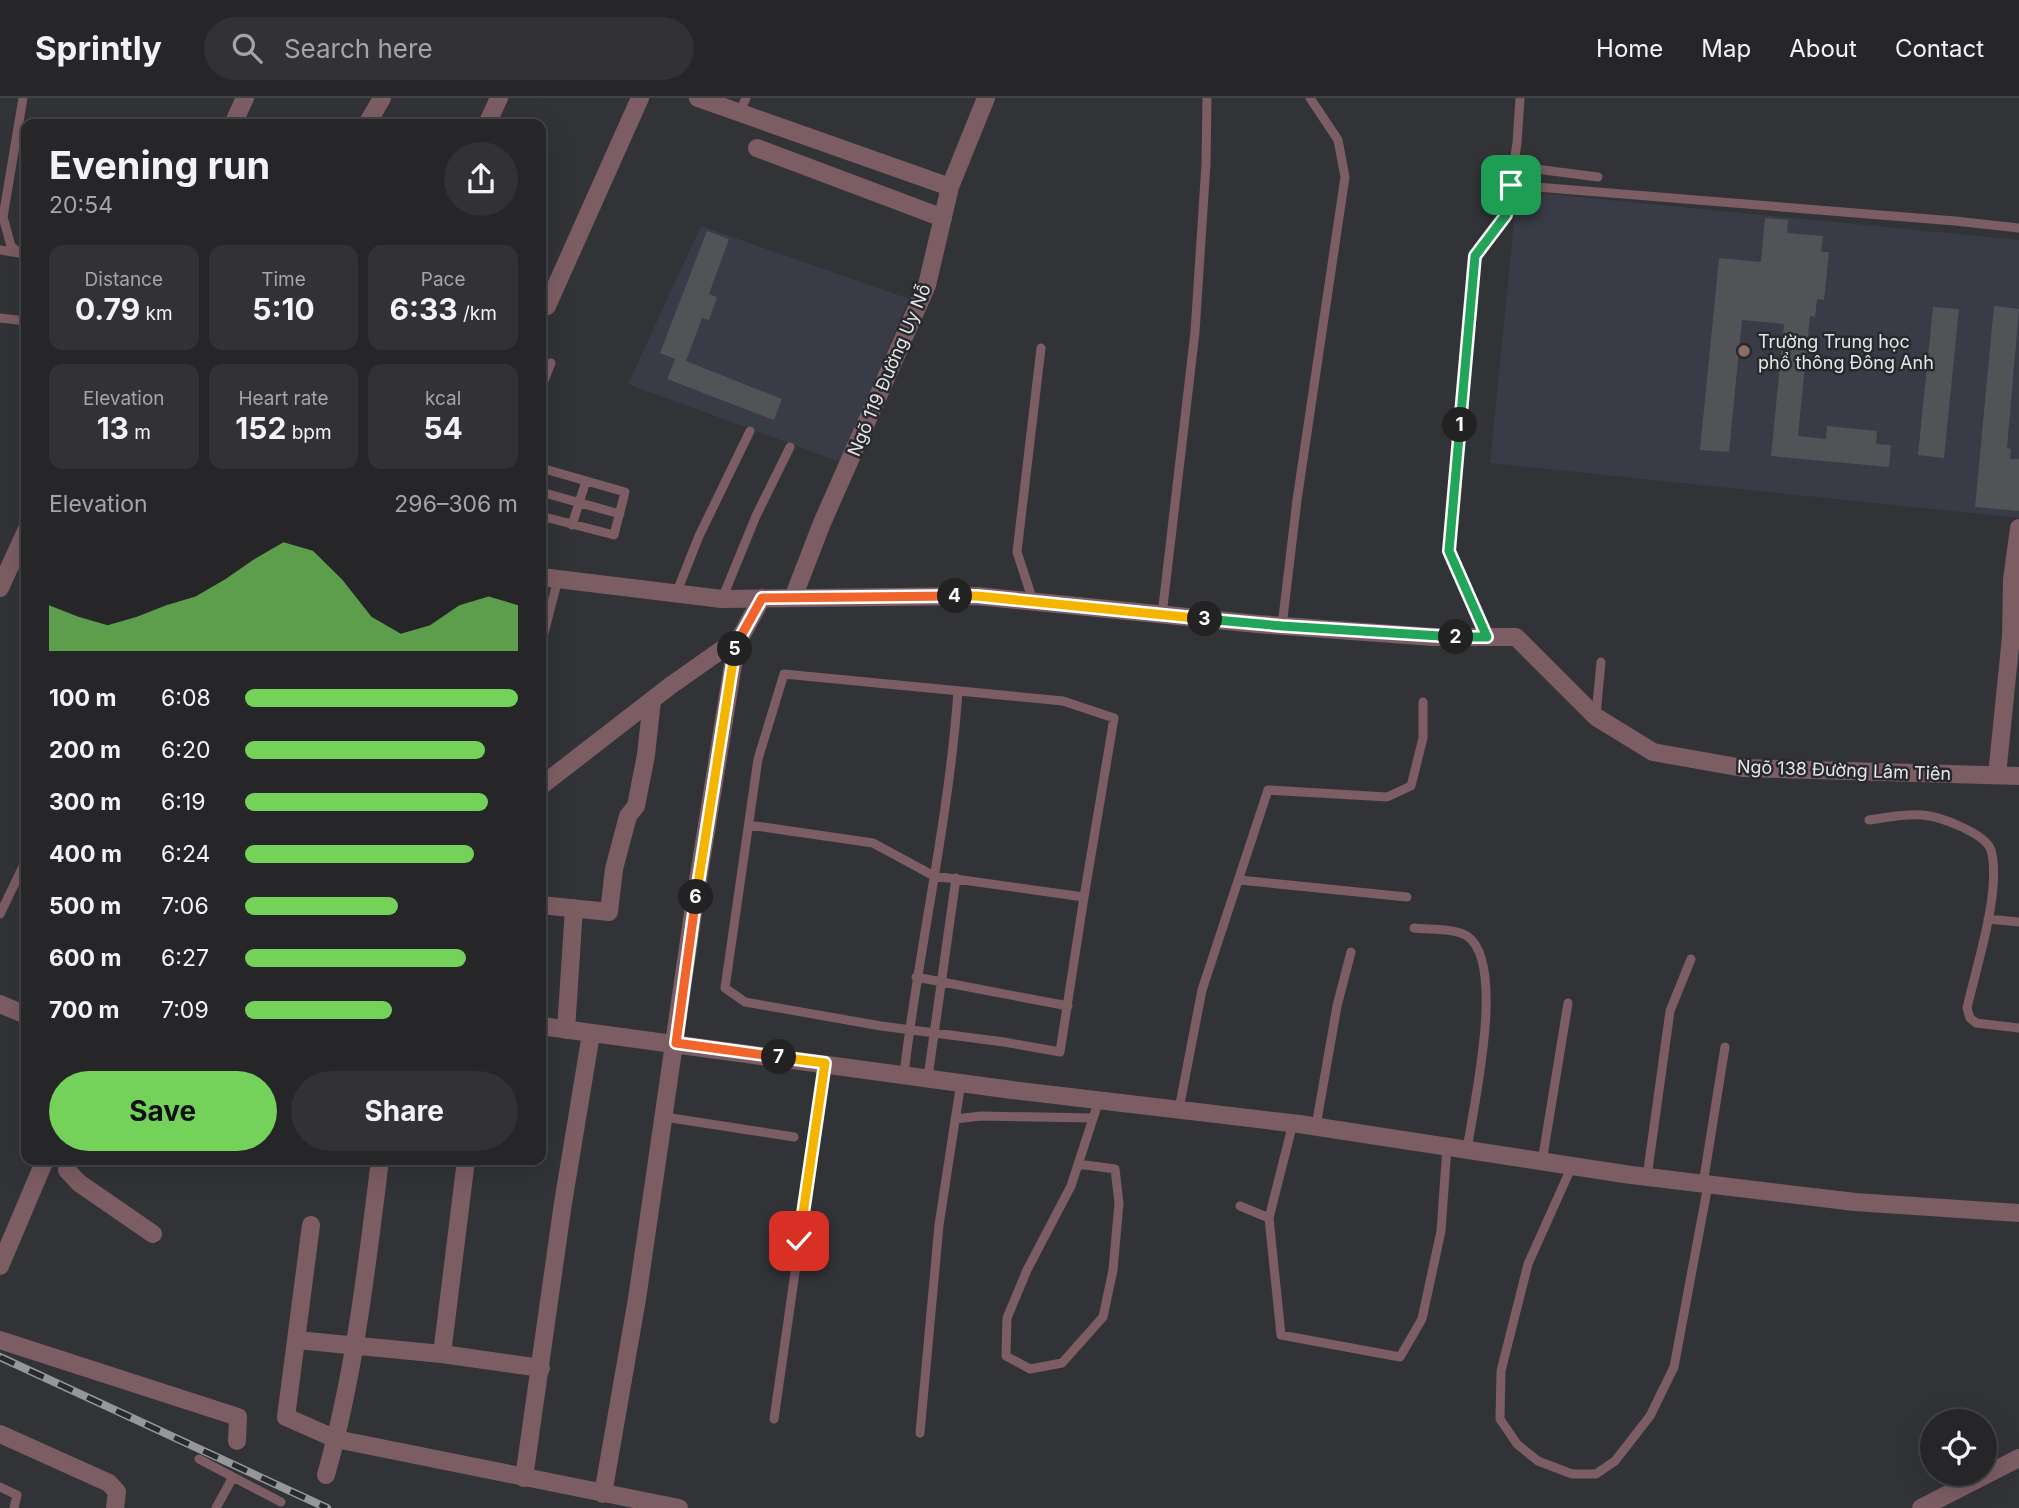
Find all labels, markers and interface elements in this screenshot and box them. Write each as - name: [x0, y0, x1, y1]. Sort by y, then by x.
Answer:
- search box: [204, 17, 694, 80]
- text: Sprintly: [35, 28, 162, 68]
- icon: search: [228, 29, 266, 67]
- text: Search here: [284, 33, 433, 64]
- text: Home: [1596, 34, 1663, 63]
- text: Map: [1701, 34, 1751, 63]
- text: About: [1789, 34, 1857, 63]
- text: Contact: [1895, 34, 1984, 63]
- text: Evening run: [49, 142, 270, 188]
- button: share: [444, 142, 518, 216]
- pin: [1481, 155, 1541, 215]
- icon: arrive: [1492, 166, 1530, 204]
- text: 20:54: [49, 191, 113, 219]
- text: Distance: [85, 268, 163, 291]
- text: Time: [261, 268, 306, 291]
- text: Pace: [421, 268, 466, 291]
- street label: Ngõ 119 Đường Uy Nỗ: [843, 281, 935, 459]
- text: 0.79: [75, 291, 140, 327]
- text: 5:10: [252, 291, 315, 327]
- text: 6:33: [389, 291, 458, 327]
- text: km: [140, 302, 173, 325]
- text: /km: [458, 302, 497, 325]
- place label: Trường Trung học phổ thông Đông Anh: [1758, 331, 1934, 373]
- marker: Trường Trung học phổ thông Đông Anh: [1736, 343, 1752, 359]
- text: Elevation: [83, 387, 165, 410]
- text: Heart rate: [238, 387, 328, 410]
- text: kcal: [425, 387, 461, 410]
- pin: 1: [1442, 408, 1478, 442]
- text: 13: [97, 410, 129, 446]
- text: 152: [235, 410, 286, 446]
- text: 54: [423, 410, 463, 446]
- text: 1: [1455, 413, 1464, 436]
- text: m: [129, 421, 151, 444]
- text: bpm: [286, 421, 332, 444]
- text: Elevation: [49, 490, 148, 518]
- text: 296–306 m: [394, 490, 518, 518]
- pin: 4: [937, 578, 972, 614]
- text: 4: [948, 584, 961, 607]
- pin: 3: [1188, 602, 1222, 636]
- text: 3: [1198, 607, 1211, 630]
- pin: 2: [1438, 620, 1474, 654]
- text: 2: [1450, 625, 1461, 648]
- pin: 5: [718, 632, 752, 666]
- text: 5: [728, 637, 741, 660]
- text: 100 m: [49, 684, 116, 712]
- text: 6:08: [161, 684, 211, 712]
- text: 200 m: [49, 736, 121, 764]
- text: 6:20: [161, 736, 210, 764]
- street label: Ngõ 138 Đường Lâm Tiên: [1737, 756, 1951, 784]
- text: 300 m: [49, 788, 121, 816]
- text: 6:19: [161, 788, 206, 816]
- text: 400 m: [49, 840, 122, 868]
- text: 6:24: [161, 840, 210, 868]
- pin: 6: [678, 880, 714, 914]
- text: 6: [689, 885, 702, 908]
- text: 500 m: [49, 892, 121, 920]
- text: 7:06: [161, 892, 209, 920]
- text: 600 m: [49, 944, 121, 972]
- text: 6:27: [161, 944, 209, 972]
- text: 700 m: [49, 996, 119, 1024]
- text: 7:09: [161, 996, 209, 1024]
- pin: 7: [762, 1040, 796, 1074]
- text: 7: [773, 1045, 784, 1068]
- button: Save: [49, 1071, 277, 1151]
- button: Share: [291, 1071, 518, 1151]
- pin: [769, 1211, 829, 1271]
- icon: check: [780, 1222, 818, 1260]
- map controls: [1920, 1409, 1997, 1486]
- button: locate: [1920, 1409, 1997, 1486]

